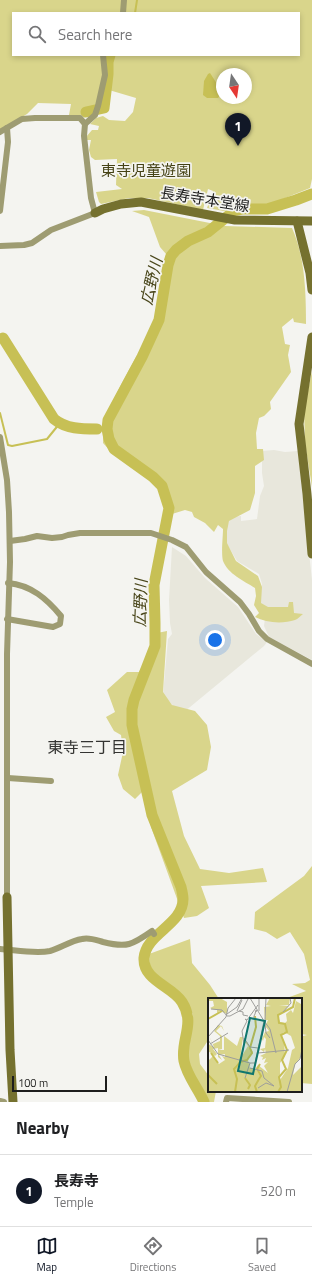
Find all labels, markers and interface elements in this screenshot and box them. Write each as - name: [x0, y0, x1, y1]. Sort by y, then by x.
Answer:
- search box: [12, 12, 300, 56]
- icon: search: [26, 23, 48, 45]
- text: Search here: [58, 23, 132, 46]
- north arrow: [216, 68, 252, 104]
- pin: 1: [225, 113, 251, 146]
- park label: 東寺児童遊園: [101, 159, 191, 182]
- street label: 長寿寺本堂線: [159, 181, 251, 217]
- water label: 広野川: [134, 253, 169, 307]
- water label: 広野川: [127, 577, 153, 627]
- your location: [205, 630, 225, 650]
- district label: 東寺三丁目: [47, 735, 127, 759]
- inset map: [208, 998, 302, 1092]
- scale bar: [12, 1074, 107, 1093]
- text: 100 m: [18, 1075, 48, 1091]
- text: Nearby: [16, 1115, 69, 1141]
- text: 長寿寺: [54, 1169, 99, 1192]
- text: 1: [25, 1181, 33, 1201]
- text: 520 m: [260, 1181, 296, 1201]
- text: Temple: [54, 1192, 94, 1212]
- tab: Map: [36, 1235, 58, 1275]
- tab: Directions: [130, 1235, 176, 1275]
- tab: Saved: [248, 1235, 276, 1275]

